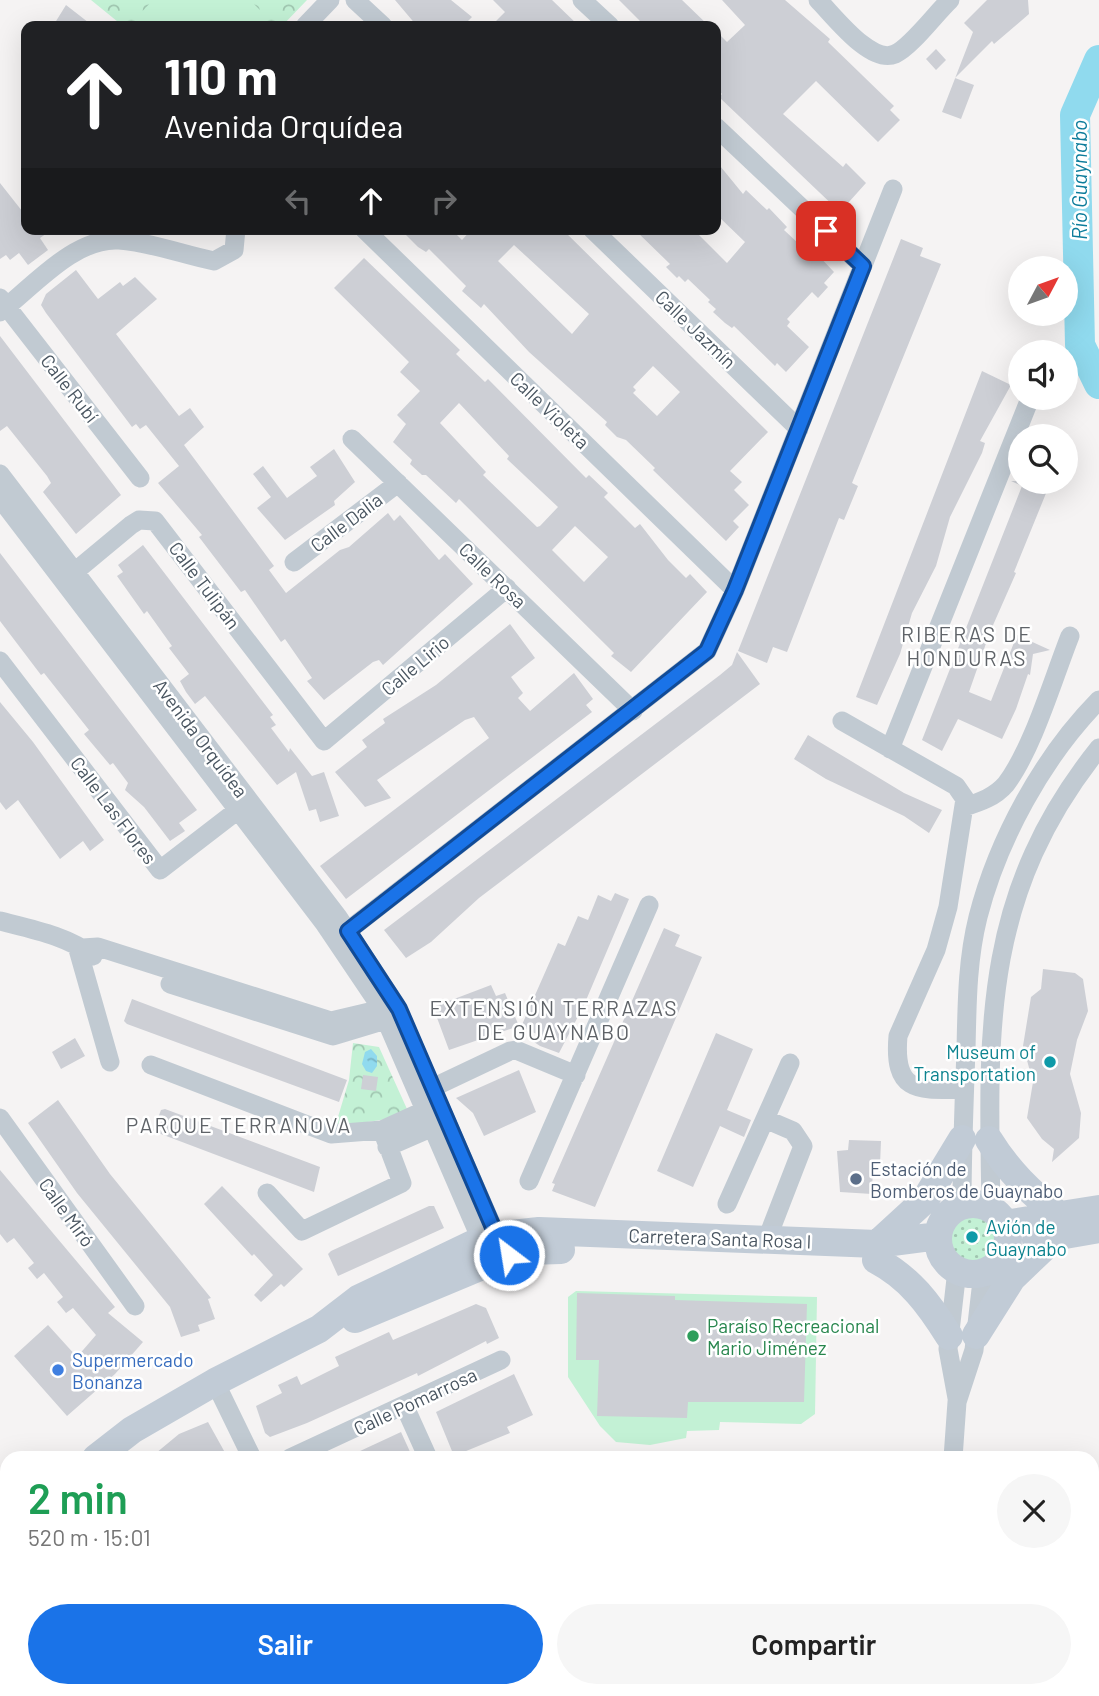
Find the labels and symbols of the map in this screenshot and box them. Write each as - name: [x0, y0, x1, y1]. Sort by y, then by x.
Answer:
- water label: Río Guaynabo: [1066, 120, 1091, 240]
- pin: [796, 201, 856, 261]
- north arrow: [1008, 256, 1078, 326]
- street label: Calle Jazmín: [651, 285, 741, 373]
- street label: Calle Rubí: [36, 349, 104, 427]
- street label: Calle Violeta: [506, 367, 594, 453]
- street label: Calle Dalia: [306, 488, 386, 556]
- street label: Calle Tulipán: [165, 537, 245, 633]
- street label: Calle Rosa: [455, 537, 531, 613]
- district label: RIBERAS DE HONDURAS: [901, 621, 1033, 670]
- street label: Calle Lirio: [376, 630, 454, 700]
- street label: Avenida Orquídea: [149, 674, 253, 802]
- street label: Calle Las Flores: [66, 752, 162, 868]
- district label: EXTENSIÓN TERRAZAS DE GUAYNABO: [429, 995, 679, 1044]
- place label: Museum of Transportation: [913, 1040, 1036, 1085]
- marker: Museum of Transportation: [1042, 1054, 1058, 1070]
- district label: PARQUE TERRANOVA: [126, 1112, 352, 1137]
- place label: Estación de Bomberos de Guaynabo: [870, 1157, 1063, 1202]
- marker: Estación de Bomberos de Guaynabo: [848, 1171, 864, 1187]
- street label: Calle Miró: [34, 1173, 100, 1251]
- place label: Avión de Guaynabo: [986, 1215, 1067, 1260]
- position arrow: [472, 1218, 546, 1292]
- street label: Carretera Santa Rosa I: [628, 1223, 812, 1253]
- marker: Avión de Guaynabo: [964, 1229, 980, 1245]
- place label: Paraíso Recreacional Mario Jiménez: [707, 1314, 879, 1359]
- marker: Paraíso Recreacional Mario Jiménez: [685, 1328, 701, 1344]
- place label: Supermercado Bonanza: [72, 1348, 194, 1393]
- marker: Supermercado Bonanza: [50, 1362, 66, 1378]
- street label: Calle Pomarrosa: [350, 1362, 480, 1440]

